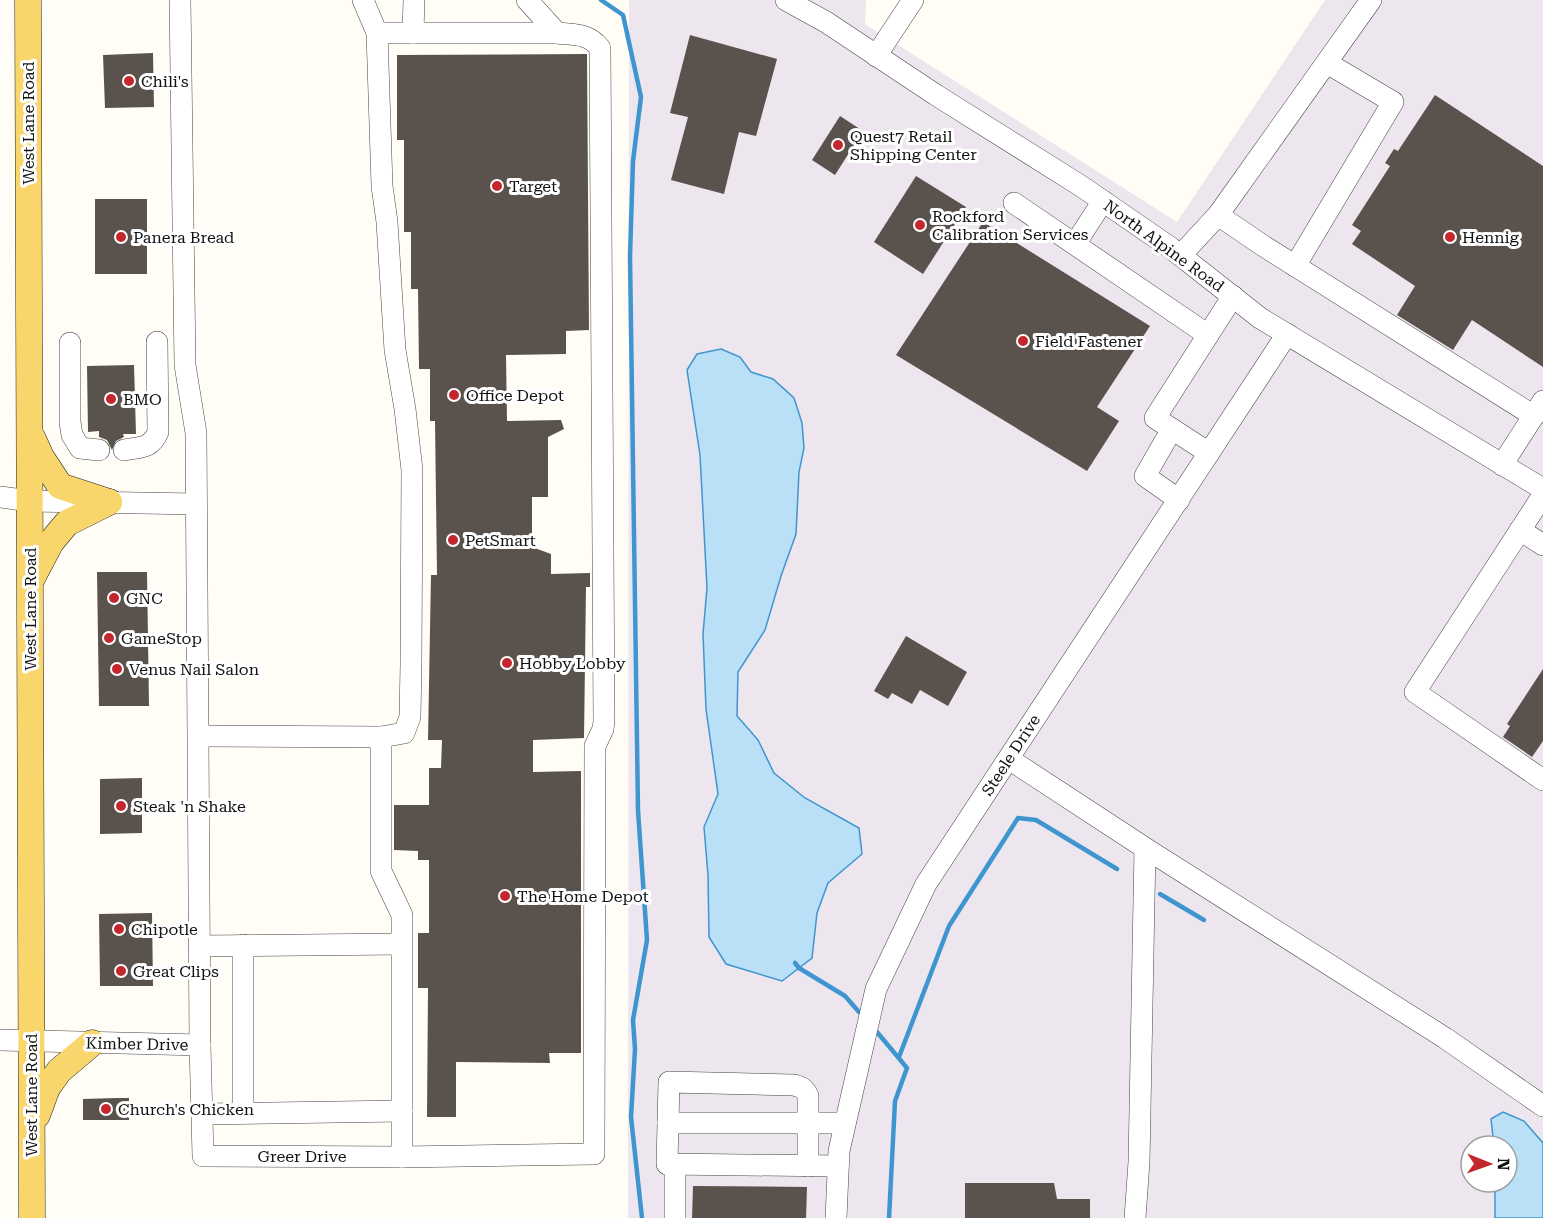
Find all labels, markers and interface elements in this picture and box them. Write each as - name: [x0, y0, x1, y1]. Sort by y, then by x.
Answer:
- street label: West Lane Road: [19, 61, 38, 185]
- place label: Chili's: [141, 72, 189, 91]
- marker: Chili's: [122, 74, 136, 88]
- place label: Quest7 Retail Shipping Center: [850, 127, 977, 164]
- marker: Quest7 Retail Shipping Center: [831, 138, 845, 152]
- place label: Target: [509, 177, 557, 196]
- marker: Target: [490, 179, 504, 193]
- street label: North Alpine Road: [1100, 196, 1228, 296]
- place label: Rockford Calibration Services: [932, 207, 1089, 244]
- marker: Rockford Calibration Services: [913, 218, 927, 232]
- place label: Panera Bread: [133, 228, 234, 247]
- place label: Hennig: [1462, 228, 1520, 247]
- marker: Panera Bread: [114, 230, 128, 244]
- marker: Hennig: [1443, 230, 1457, 244]
- place label: Field Fastener: [1035, 332, 1143, 351]
- marker: Field Fastener: [1016, 334, 1030, 348]
- place label: Office Depot: [466, 386, 564, 405]
- marker: Office Depot: [447, 388, 461, 402]
- place label: BMO: [123, 390, 162, 409]
- marker: BMO: [104, 392, 118, 406]
- place label: PetSmart: [465, 531, 536, 550]
- marker: PetSmart: [446, 533, 460, 547]
- street label: West Lane Road: [21, 547, 40, 671]
- place label: GNC: [126, 589, 163, 608]
- marker: GNC: [107, 591, 121, 605]
- place label: GameStop: [121, 629, 202, 648]
- marker: GameStop: [102, 631, 116, 645]
- place label: Hobby Lobby: [519, 654, 626, 673]
- marker: Hobby Lobby: [500, 656, 514, 670]
- place label: Venus Nail Salon: [129, 660, 259, 679]
- marker: Venus Nail Salon: [110, 662, 124, 676]
- street label: Steele Drive: [978, 711, 1044, 799]
- place label: Steak 'n Shake: [133, 797, 246, 816]
- marker: Steak 'n Shake: [114, 799, 128, 813]
- place label: The Home Depot: [517, 887, 649, 906]
- marker: The Home Depot: [498, 889, 512, 903]
- place label: Chipotle: [131, 920, 198, 939]
- marker: Chipotle: [112, 922, 126, 936]
- place label: Great Clips: [133, 962, 219, 981]
- marker: Great Clips: [114, 964, 128, 978]
- street label: West Lane Road: [22, 1033, 41, 1157]
- street label: Kimber Drive: [86, 1034, 189, 1054]
- place label: Church's Chicken: [118, 1100, 254, 1119]
- marker: Church's Chicken: [99, 1102, 113, 1116]
- north arrow: [1459, 1134, 1519, 1194]
- street label: Greer Drive: [258, 1147, 347, 1166]
- text: N: [1494, 1158, 1513, 1171]

